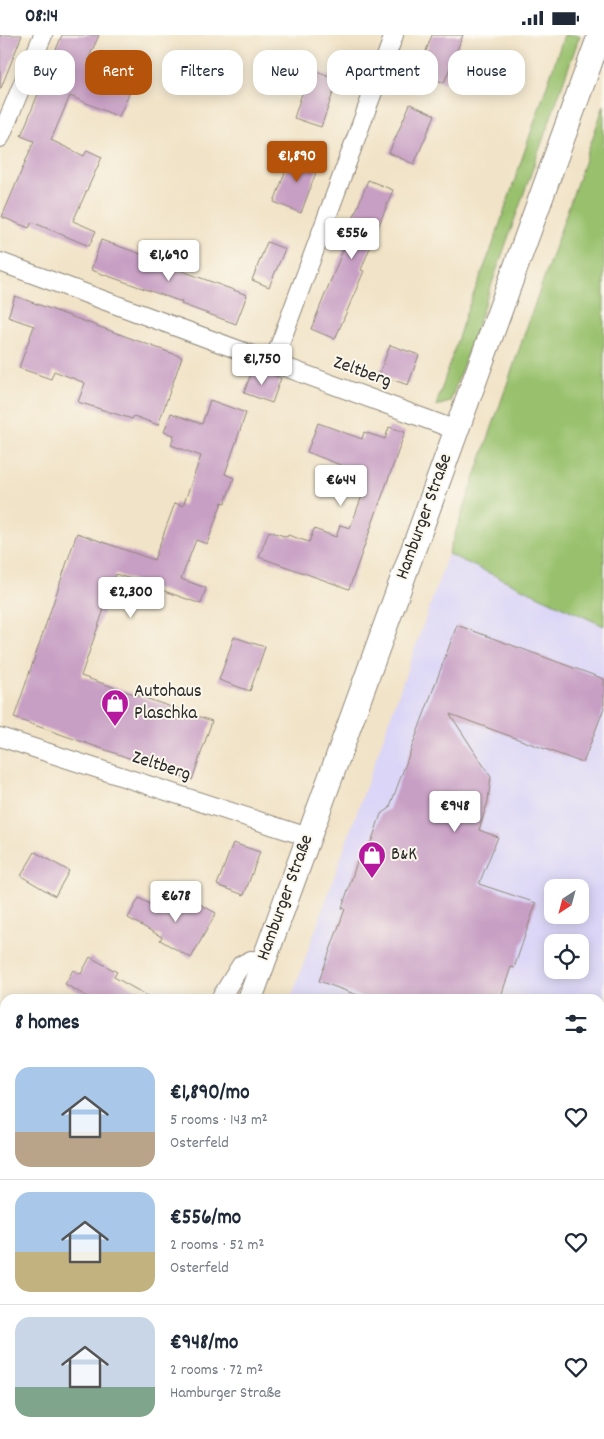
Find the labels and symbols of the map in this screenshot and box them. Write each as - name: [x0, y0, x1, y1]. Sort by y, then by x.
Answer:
- pin: €1,890: [256, 141, 338, 183]
- pin: €556: [322, 217, 382, 260]
- pin: €1,690: [128, 239, 210, 282]
- pin: €1,750: [221, 343, 303, 386]
- street label: Zeltberg: [329, 350, 395, 396]
- street label: Hamburger Straße: [390, 450, 460, 584]
- pin: €644: [311, 465, 371, 507]
- pin: €2,300: [90, 577, 172, 619]
- place label: Autohaus Plaschka: [134, 679, 202, 728]
- shop icon: Autohaus Plaschka: [100, 688, 130, 727]
- street label: Zeltberg: [128, 745, 194, 789]
- pin: €948: [425, 791, 485, 833]
- street label: Hamburger Straße: [251, 831, 321, 965]
- shop icon: B&K: [357, 840, 387, 879]
- place label: B&K: [391, 842, 417, 869]
- north arrow: [544, 879, 589, 924]
- pin: €678: [146, 881, 206, 923]

